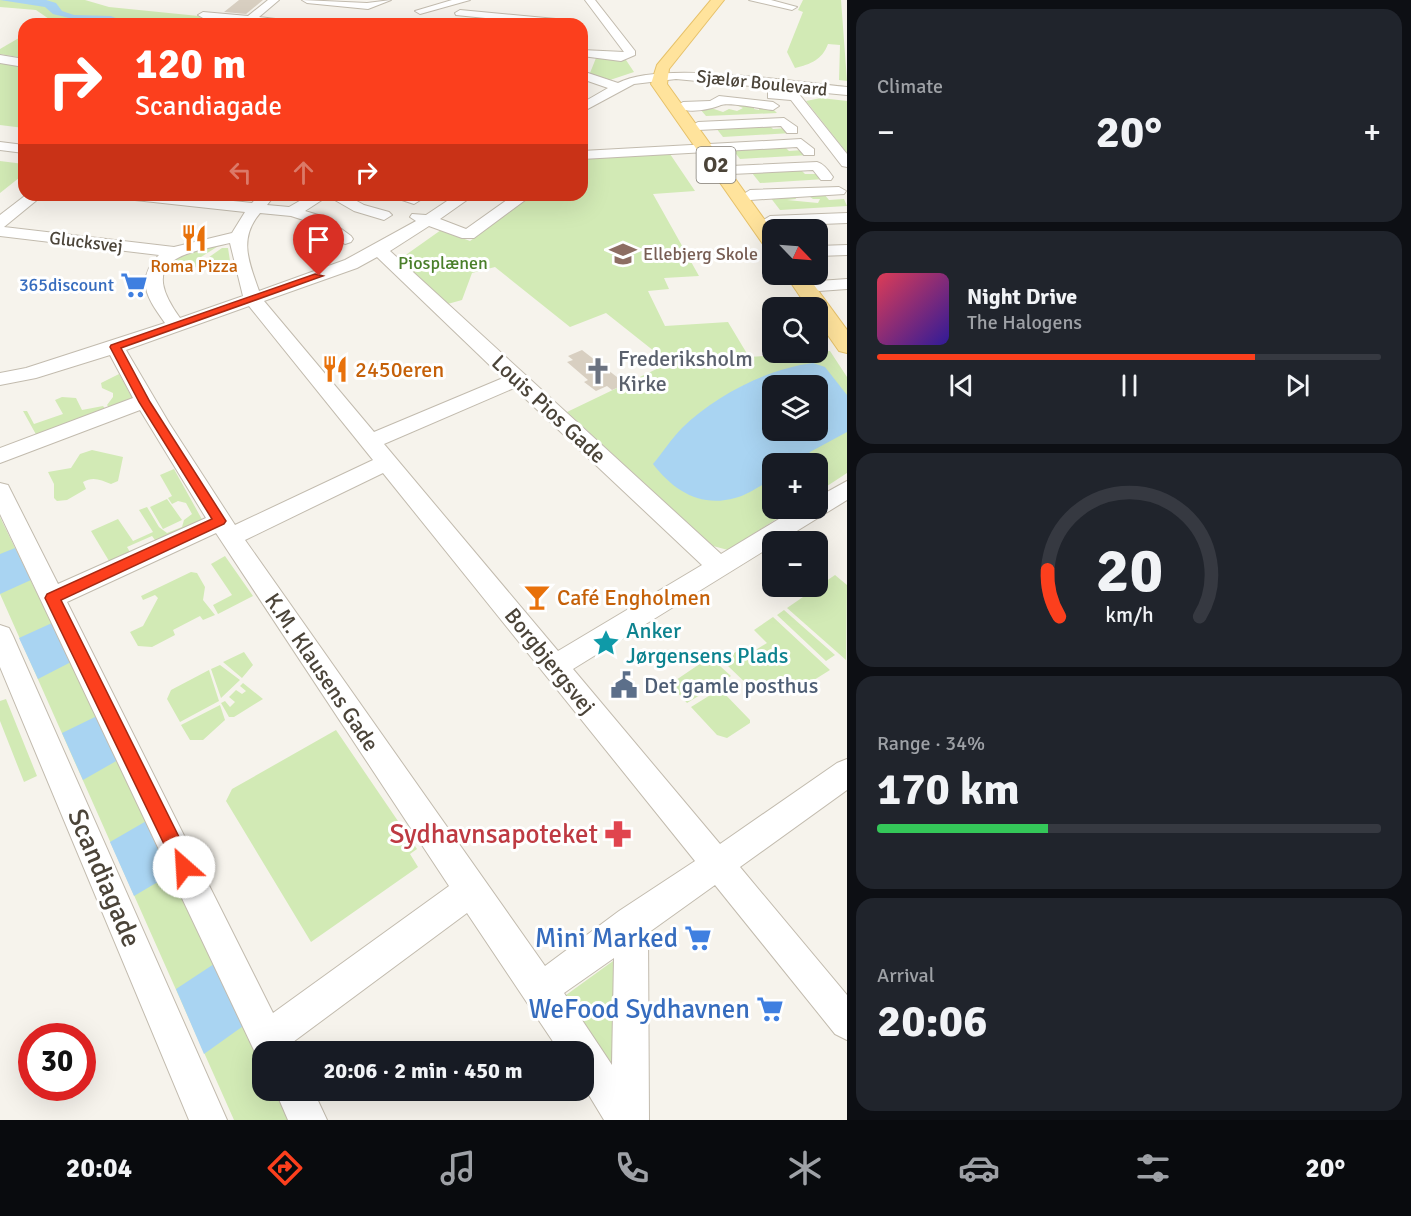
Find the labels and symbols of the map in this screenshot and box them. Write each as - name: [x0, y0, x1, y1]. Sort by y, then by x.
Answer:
- street label: Sjælør Boulevard: [695, 65, 829, 101]
- road number: O2: [696, 147, 736, 183]
- pin: [293, 214, 344, 276]
- north arrow: [762, 219, 828, 285]
- restaurant icon: Roma Pizza: [179, 223, 209, 253]
- street label: Glucksvej: [48, 227, 124, 257]
- school or university icon: Ellebjerg Skole: [608, 239, 638, 269]
- place label: Ellebjerg Skole: [643, 243, 758, 265]
- park label: Piosplænen: [398, 252, 488, 274]
- place label: Roma Pizza: [150, 255, 238, 277]
- supermarket icon: 365discount: [119, 270, 149, 300]
- place label: 365discount: [19, 274, 114, 296]
- place label: Frederiksholm Kirke: [618, 345, 753, 397]
- street label: Louis Pios Gade: [486, 349, 612, 469]
- restaurant icon: 2450eren: [320, 354, 350, 384]
- place label: 2450eren: [355, 356, 444, 383]
- church icon: Frederiksholm Kirke: [583, 356, 613, 386]
- bar icon: Café Engholmen: [522, 582, 552, 612]
- place label: Café Engholmen: [557, 584, 711, 611]
- street label: K.M. Klausens Gade: [259, 588, 385, 756]
- street label: Borgbjergsvej: [499, 602, 601, 720]
- place label: Anker Jørgensens Plads: [626, 617, 788, 669]
- place icon: Anker Jørgensens Plads: [591, 628, 621, 658]
- public building icon: Det gamle posthus: [609, 670, 639, 700]
- place label: Det gamle posthus: [644, 672, 818, 699]
- street label: Scandiagade: [60, 804, 148, 952]
- place label: Sydhavnsapoteket: [390, 818, 598, 851]
- pharmacy icon: Sydhavnsapoteket: [603, 819, 633, 849]
- position arrow: [152, 835, 216, 899]
- place label: Mini Marked: [535, 922, 678, 955]
- supermarket icon: Mini Marked: [683, 923, 713, 953]
- place label: WeFood Sydhavnen: [529, 993, 750, 1026]
- supermarket icon: WeFood Sydhavnen: [755, 994, 785, 1024]
- speed limit sign: 30: [18, 1023, 96, 1101]

